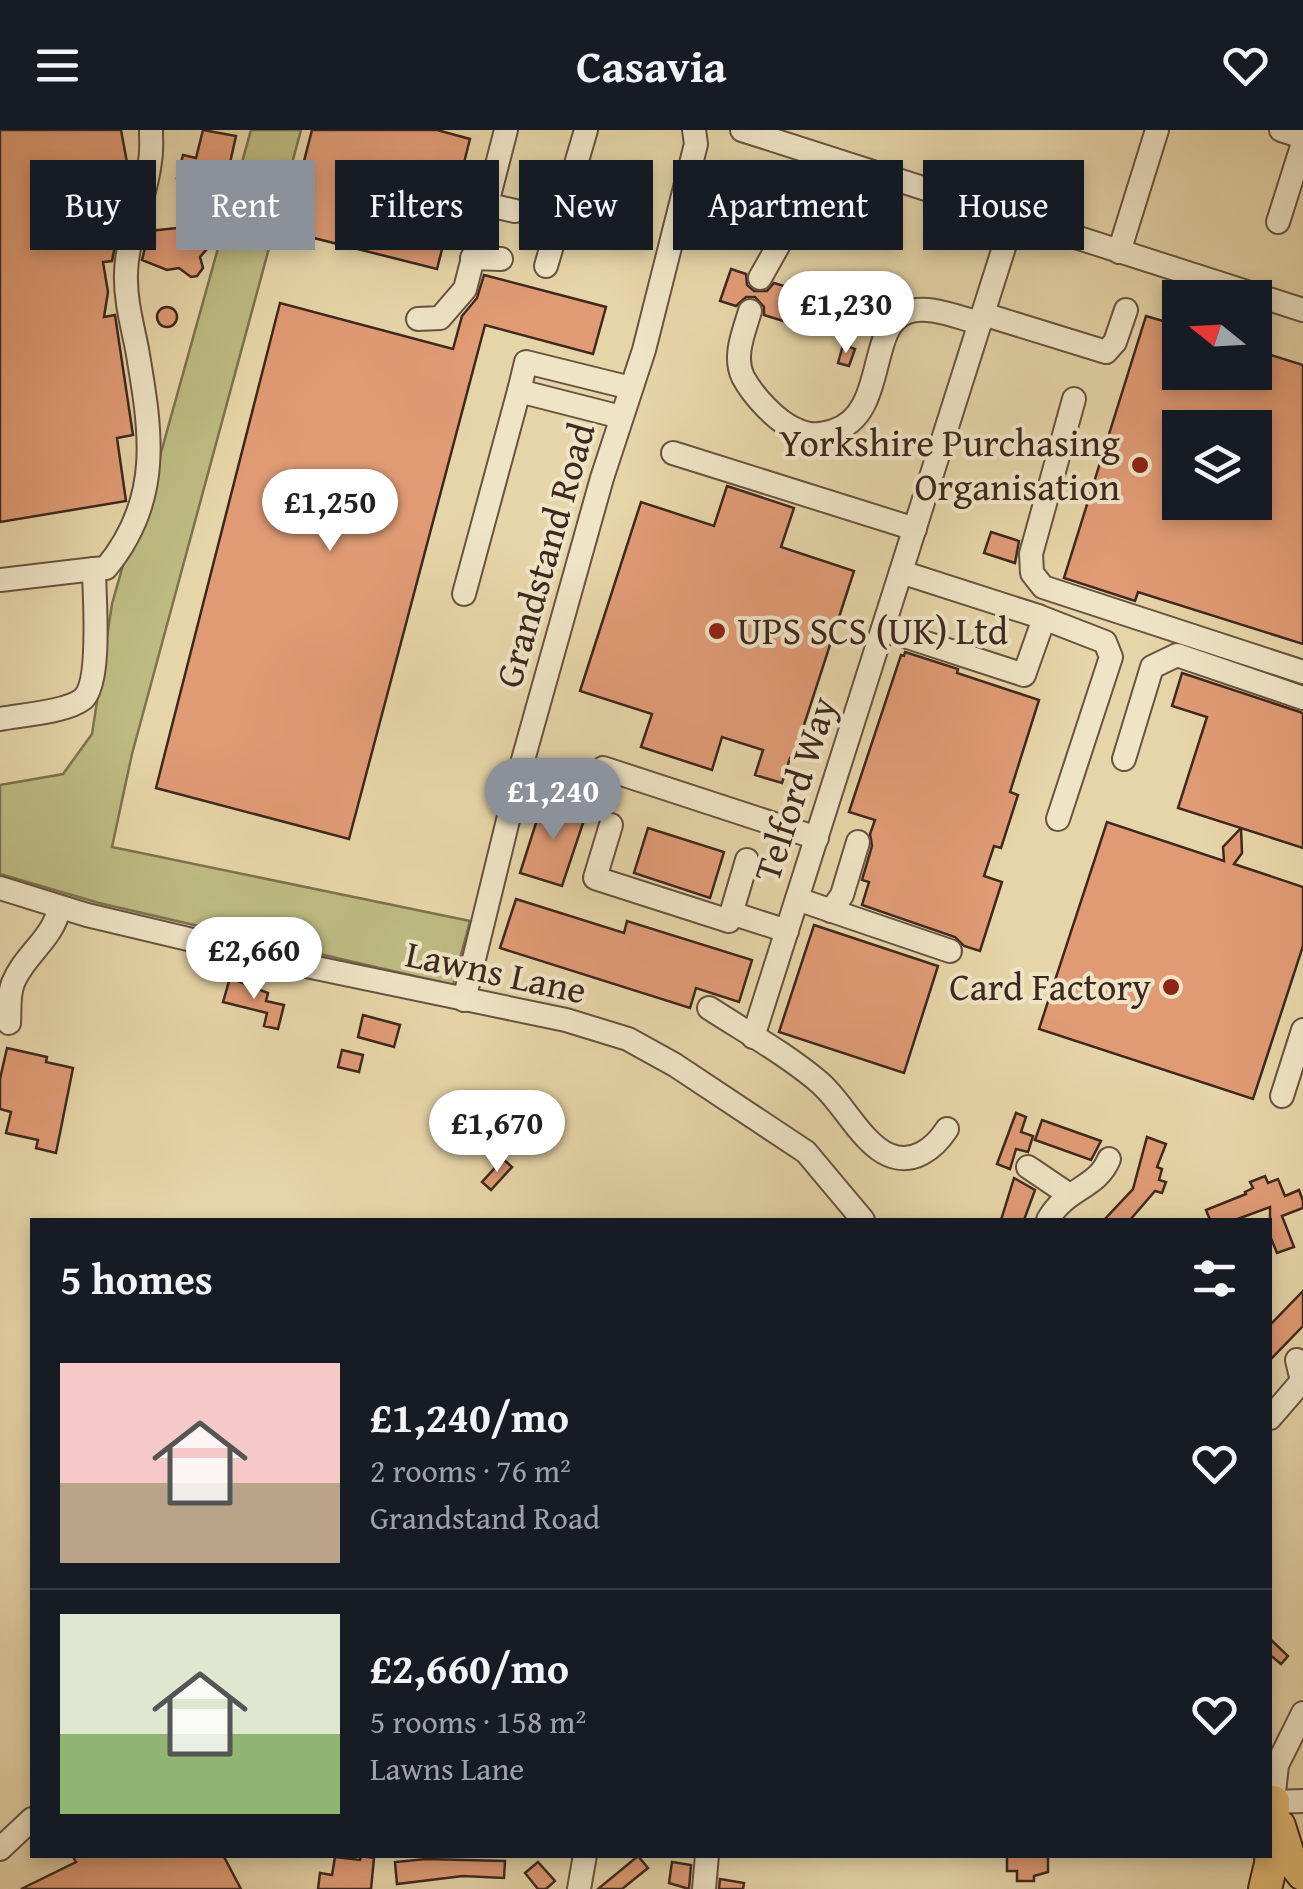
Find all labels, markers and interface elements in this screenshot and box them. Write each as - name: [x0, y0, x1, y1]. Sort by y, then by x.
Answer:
- text: Casavia: [576, 33, 727, 98]
- icon: menu: [30, 38, 85, 93]
- icon: heart: [1218, 38, 1273, 93]
- chip: Buy: [30, 160, 156, 250]
- chip: Rent: [176, 160, 315, 250]
- chip: Filters: [335, 160, 499, 250]
- chip: New: [519, 160, 653, 250]
- chip: Apartment: [673, 160, 903, 250]
- chip: House: [923, 160, 1084, 250]
- pin: £1,230: [765, 271, 927, 356]
- text: £1,230: [800, 280, 892, 327]
- north arrow: [1162, 280, 1272, 390]
- map controls: [1162, 280, 1272, 520]
- button: layers: [1162, 410, 1272, 520]
- place label: Yorkshire Purchasing Organisation: [779, 414, 1120, 514]
- street label: Grandstand Road: [479, 415, 609, 694]
- marker: Yorkshire Purchasing Organisation: [1129, 454, 1151, 476]
- pin: £1,250: [249, 469, 411, 554]
- text: £1,250: [284, 478, 376, 525]
- place label: UPS SCS (UK) Ltd: [737, 602, 1009, 658]
- marker: UPS SCS (UK) Ltd: [706, 620, 728, 642]
- street label: Telford Way: [738, 689, 850, 888]
- pin: £1,240: [472, 758, 634, 843]
- text: £1,240: [507, 767, 599, 814]
- pin: £2,660: [173, 917, 335, 1002]
- street label: Lawns Lane: [401, 925, 592, 1017]
- text: £2,660: [208, 926, 300, 973]
- place label: Card Factory: [949, 958, 1151, 1014]
- marker: Card Factory: [1160, 976, 1182, 998]
- pin: £1,670: [416, 1090, 578, 1175]
- text: £1,670: [451, 1099, 543, 1146]
- text: 5 homes: [60, 1248, 213, 1309]
- icon: filters: [1187, 1251, 1242, 1306]
- text: £1,240/mo: [370, 1386, 569, 1447]
- icon: home: [140, 1403, 260, 1523]
- icon: heart: [1187, 1436, 1242, 1491]
- text: 2 rooms · 76 m²: [370, 1447, 571, 1494]
- text: Grandstand Road: [370, 1494, 600, 1541]
- text: £2,660/mo: [370, 1637, 569, 1698]
- icon: home: [140, 1654, 260, 1774]
- icon: heart: [1187, 1687, 1242, 1742]
- text: 5 rooms · 158 m²: [370, 1698, 586, 1745]
- text: Lawns Lane: [370, 1745, 524, 1792]

